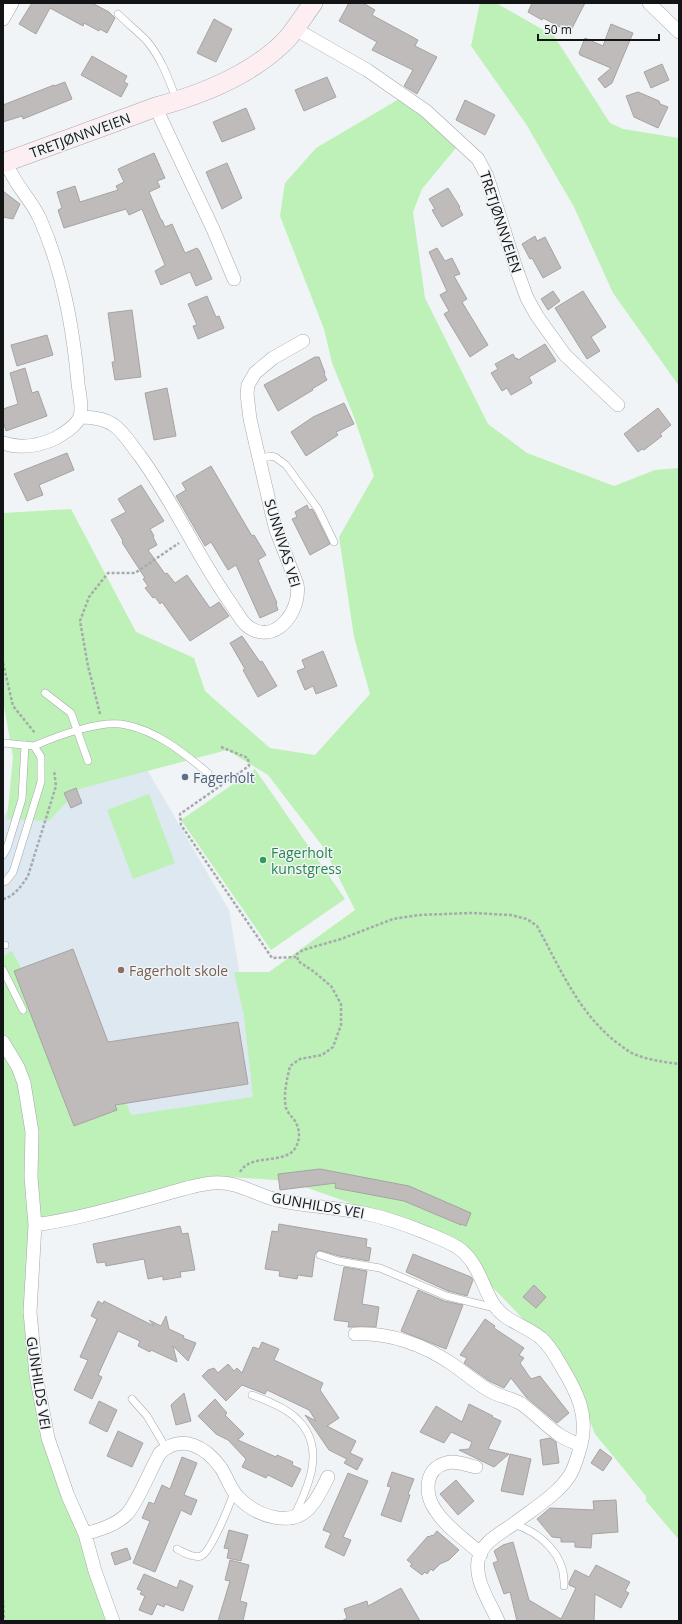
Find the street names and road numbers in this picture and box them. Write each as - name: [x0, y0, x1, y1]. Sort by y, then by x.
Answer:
- street label: TRETJØNNVEIEN: [27, 108, 133, 162]
- street label: TRETJØNNVEIEN: [476, 169, 526, 275]
- street label: SUNNIVAS VEI: [261, 497, 305, 589]
- street label: GUNHILDS VEI: [270, 1187, 366, 1223]
- street label: GUNHILDS VEI: [22, 1335, 56, 1431]

